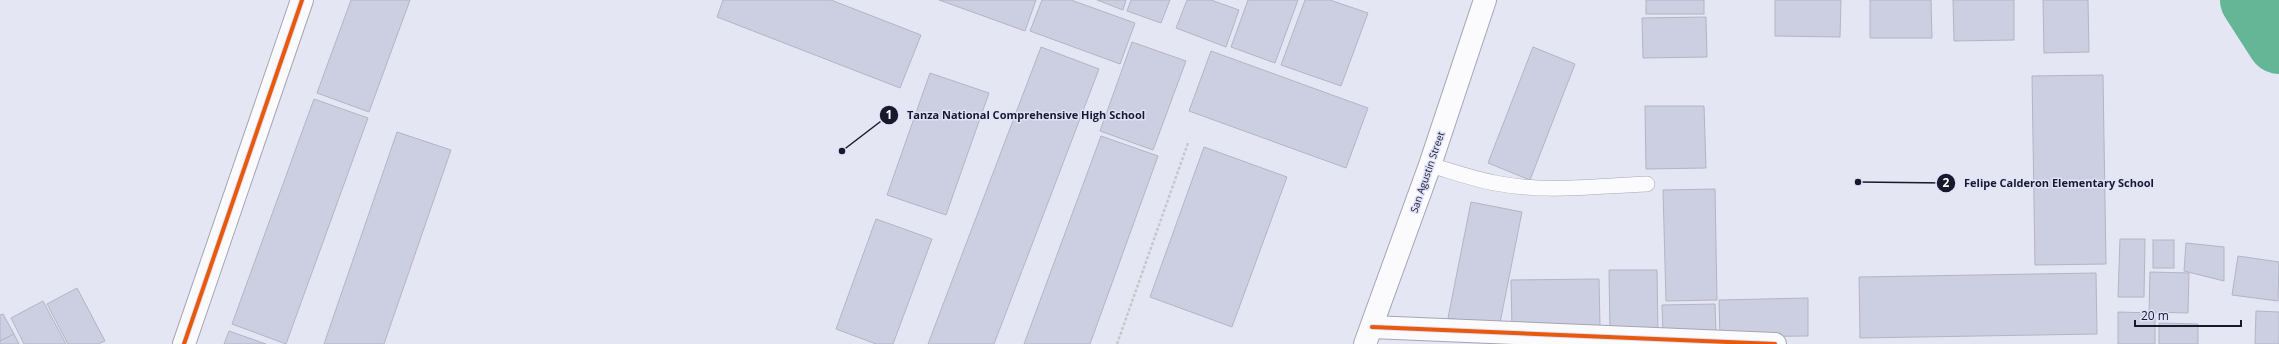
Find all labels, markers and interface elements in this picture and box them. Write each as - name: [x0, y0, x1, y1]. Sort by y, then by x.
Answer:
- callout: Tanza National Comprehensive High School: [879, 103, 1153, 126]
- text: 1: [886, 106, 892, 123]
- text: Tanza National Comprehensive High School: [907, 107, 1145, 122]
- street label: San Agustin Street: [1407, 129, 1448, 215]
- callout: Felipe Calderon Elementary School: [1936, 172, 2162, 195]
- text: 2: [1943, 174, 1950, 191]
- text: Felipe Calderon Elementary School: [1964, 175, 2154, 190]
- scale bar: [2135, 302, 2241, 328]
- text: 20 m: [2141, 307, 2169, 324]

